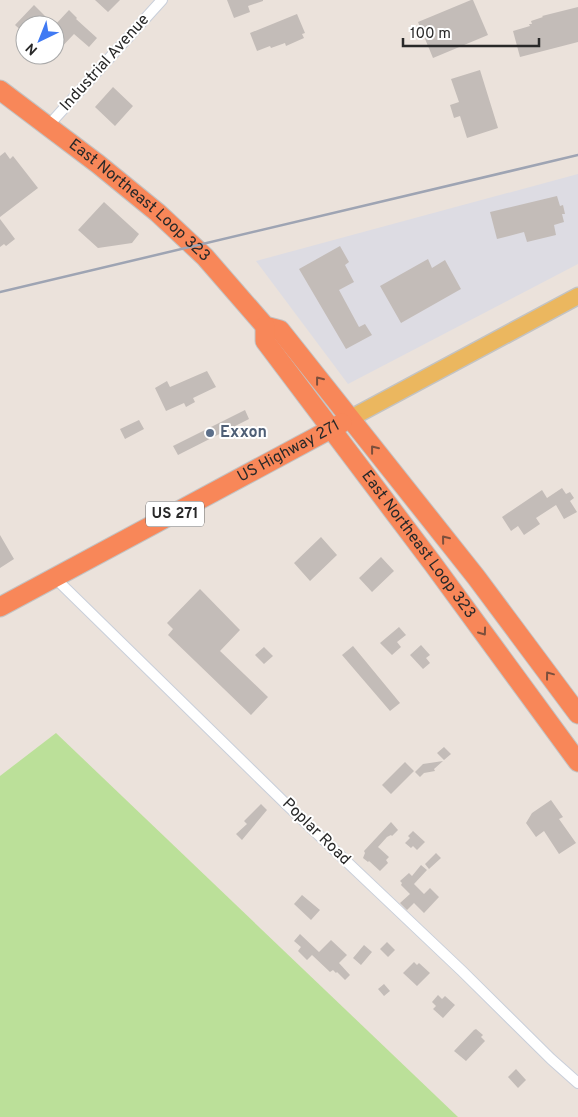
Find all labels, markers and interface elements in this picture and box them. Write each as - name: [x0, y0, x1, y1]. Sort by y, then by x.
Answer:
- street label: Industrial Avenue: [56, 10, 154, 116]
- north arrow: [15, 15, 65, 65]
- scale bar: [403, 15, 539, 47]
- text: 100 m: [410, 25, 451, 44]
- text: N: [23, 39, 42, 58]
- street label: East Northeast Loop 323: [64, 135, 214, 266]
- one-way arrow: [316, 377, 325, 386]
- street label: US Highway 271: [234, 416, 344, 487]
- place label: Exxon: [220, 423, 267, 443]
- marker: Exxon: [204, 427, 216, 439]
- one-way arrow: [370, 446, 379, 455]
- street label: East Northeast Loop 323: [356, 467, 480, 623]
- road number: US 271: [146, 502, 204, 526]
- one-way arrow: [443, 536, 451, 545]
- one-way arrow: [477, 626, 486, 636]
- one-way arrow: [546, 671, 555, 681]
- street label: Poplar Road: [277, 794, 355, 870]

